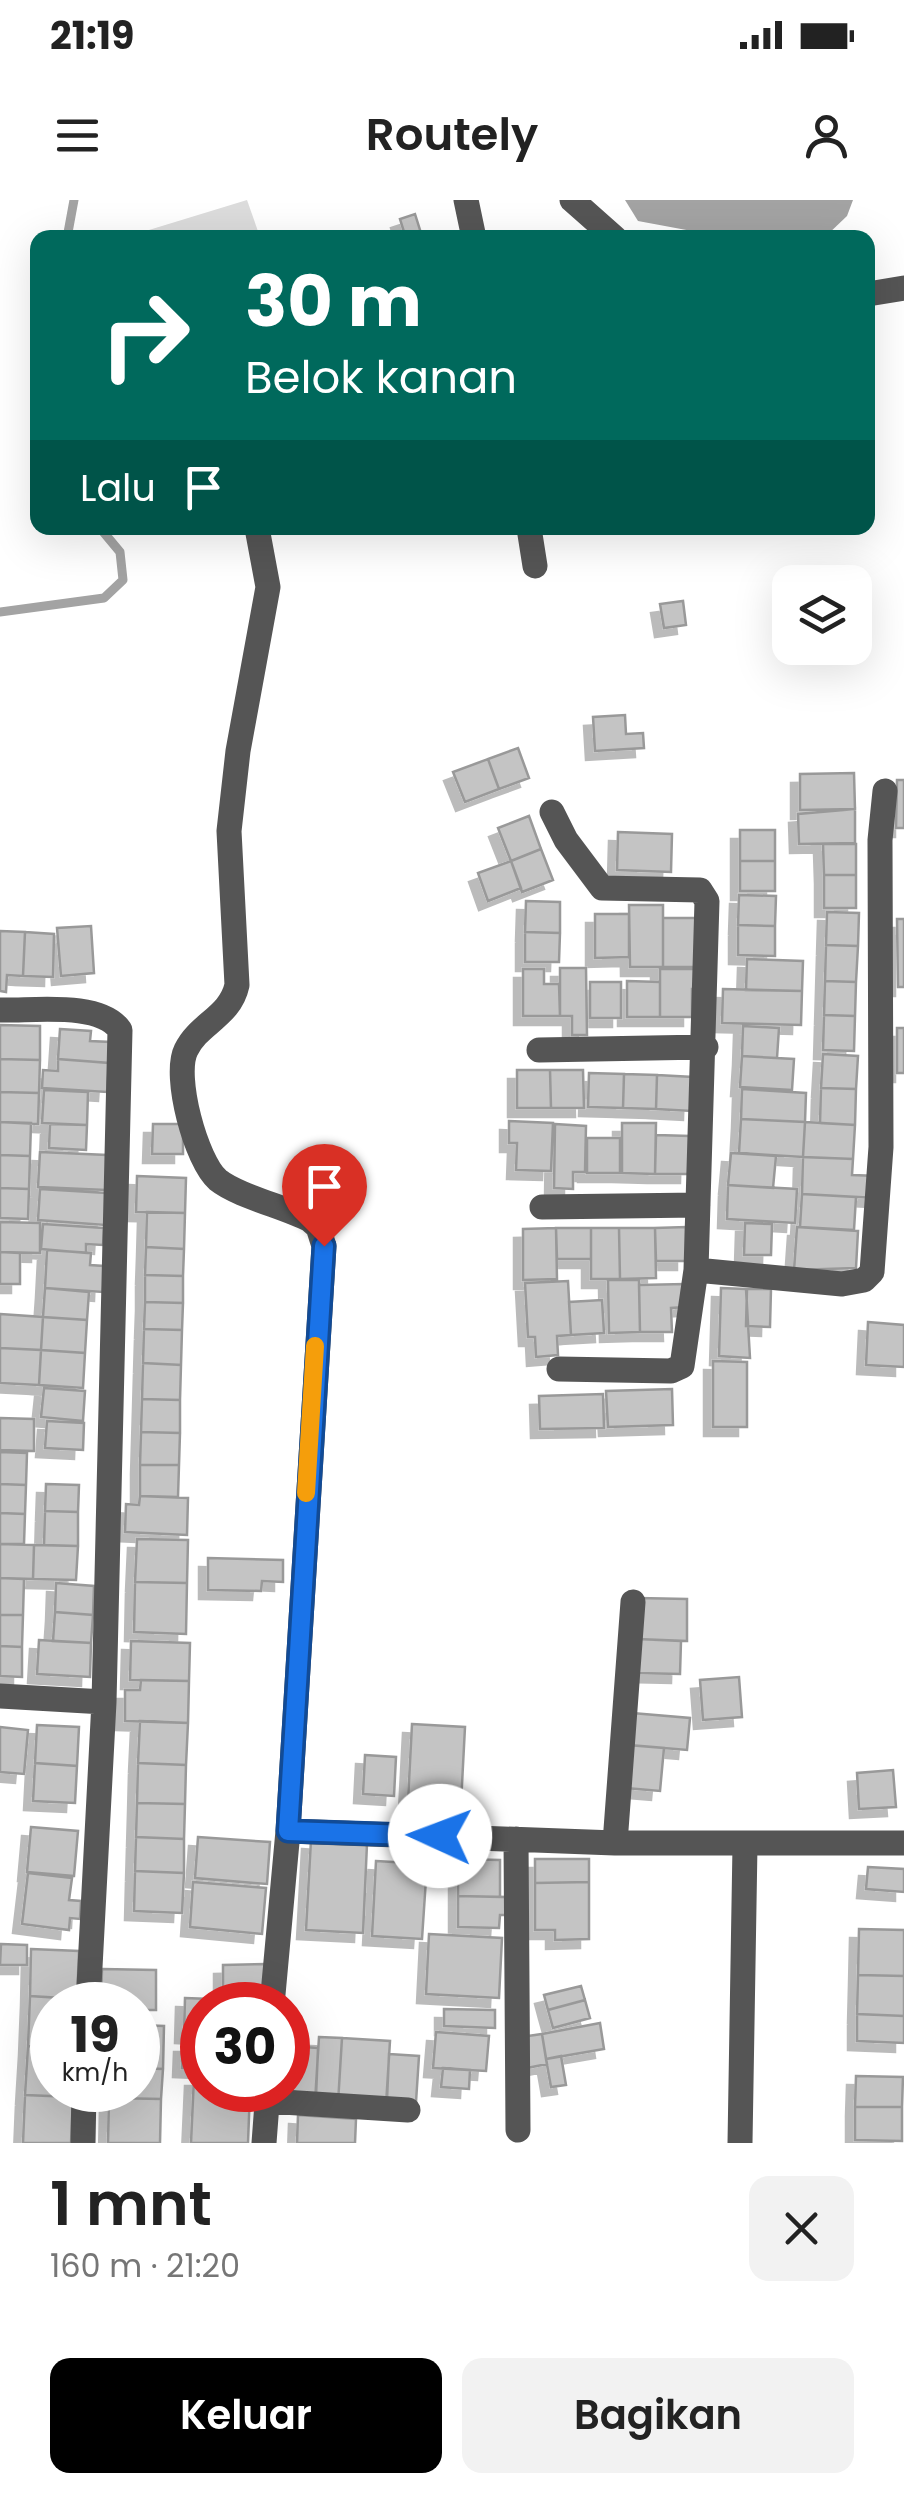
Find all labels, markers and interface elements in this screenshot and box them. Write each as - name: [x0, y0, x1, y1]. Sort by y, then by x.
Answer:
- text: 21:19: [50, 9, 134, 62]
- text: Routely: [366, 103, 538, 166]
- icon: menu: [50, 108, 105, 163]
- icon: person: [799, 108, 854, 163]
- text: 30 m: [245, 252, 422, 351]
- icon: right: [80, 270, 210, 400]
- text: Belok kanan: [245, 346, 517, 409]
- icon: arrive: [176, 460, 231, 515]
- text: Lalu: [80, 461, 156, 514]
- map controls: [772, 565, 872, 665]
- button: layers: [772, 565, 872, 665]
- pin: [282, 1144, 367, 1247]
- icon: arrive: [297, 1159, 352, 1214]
- position arrow: [388, 1784, 492, 1888]
- speed limit sign: 30: [180, 1982, 310, 2112]
- text: 19: [70, 1999, 120, 2070]
- text: km/h: [62, 2055, 128, 2090]
- text: 1 mnt: [50, 2162, 212, 2246]
- button: close: [749, 2176, 854, 2281]
- text: 160 m · 21:20: [50, 2243, 240, 2288]
- button: Keluar: [50, 2358, 442, 2473]
- button: Bagikan: [462, 2358, 854, 2473]

